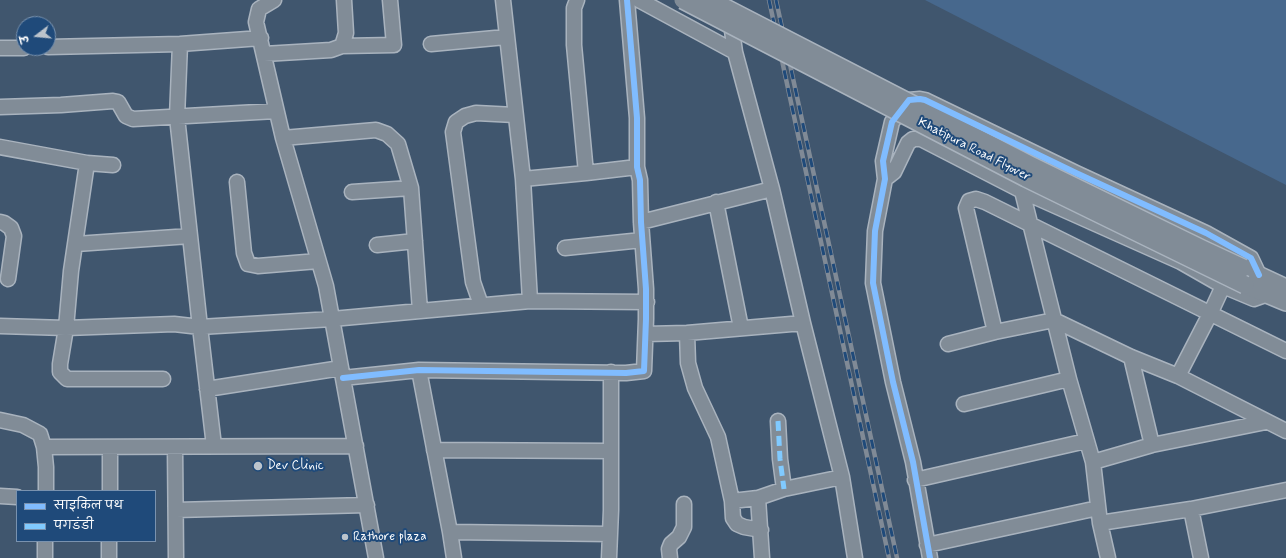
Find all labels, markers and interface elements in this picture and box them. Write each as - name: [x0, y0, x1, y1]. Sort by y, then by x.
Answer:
- north arrow: [16, 16, 56, 56]
- text: उ: [18, 34, 33, 44]
- street label: Khatipura Road Flyover: [915, 115, 1033, 185]
- place label: Dev Clinic: [267, 458, 324, 474]
- marker: Dev Clinic: [252, 460, 264, 472]
- legend: [16, 490, 156, 542]
- text: साइकिल पथ: [54, 498, 123, 514]
- text: पगडंडी: [54, 518, 94, 534]
- place label: Rathore plaza: [353, 529, 426, 545]
- marker: Rathore plaza: [340, 532, 350, 542]

